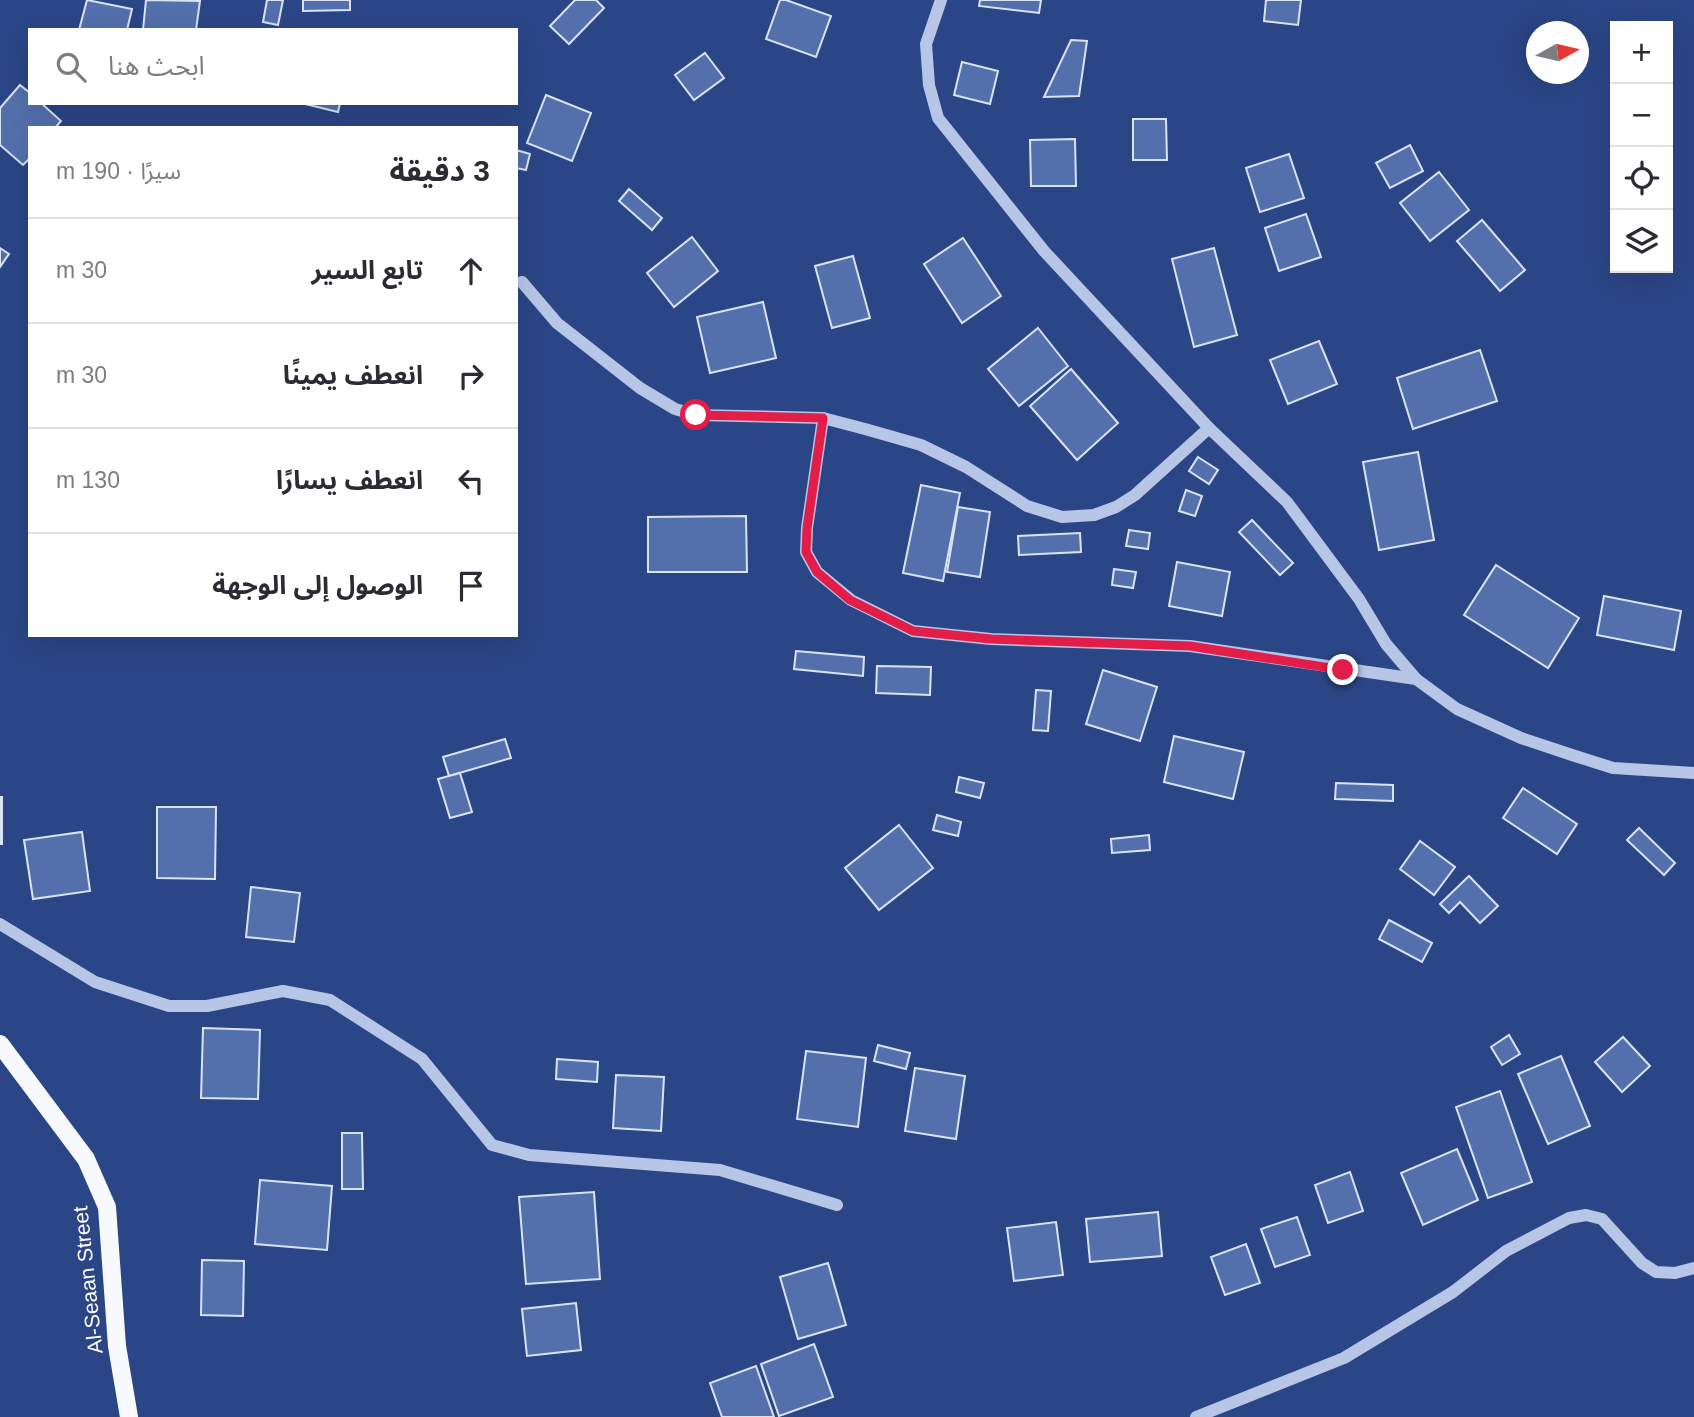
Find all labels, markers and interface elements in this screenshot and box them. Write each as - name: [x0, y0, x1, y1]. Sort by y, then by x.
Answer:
- north arrow: [1526, 21, 1589, 84]
- map controls: [1610, 21, 1673, 273]
- button: +: [1610, 21, 1673, 84]
- search box: [28, 28, 518, 105]
- icon: search: [52, 48, 90, 86]
- text: ابحث هنا: [108, 51, 205, 81]
- button: −: [1610, 84, 1673, 147]
- button: locate: [1610, 147, 1673, 210]
- text: 3 دقيقة: [389, 154, 490, 187]
- text: سيرًا · 190 m: [56, 158, 181, 184]
- button: layers: [1610, 210, 1673, 273]
- icon: ahead: [452, 252, 490, 290]
- text: تابع السير: [311, 255, 423, 285]
- text: 30 m: [56, 257, 107, 283]
- icon: right: [452, 357, 490, 395]
- text: انعطف يمينًا: [283, 360, 423, 390]
- text: 30 m: [56, 362, 107, 388]
- route start: [680, 399, 711, 430]
- icon: left: [452, 462, 490, 500]
- text: انعطف يسارًا: [276, 465, 423, 495]
- text: 130 m: [56, 467, 120, 493]
- icon: arrive: [452, 567, 490, 605]
- text: الوصول إلى الوجهة: [212, 570, 423, 600]
- route end: [1327, 654, 1358, 685]
- street label: Al-Seaan Street: [68, 1205, 107, 1355]

